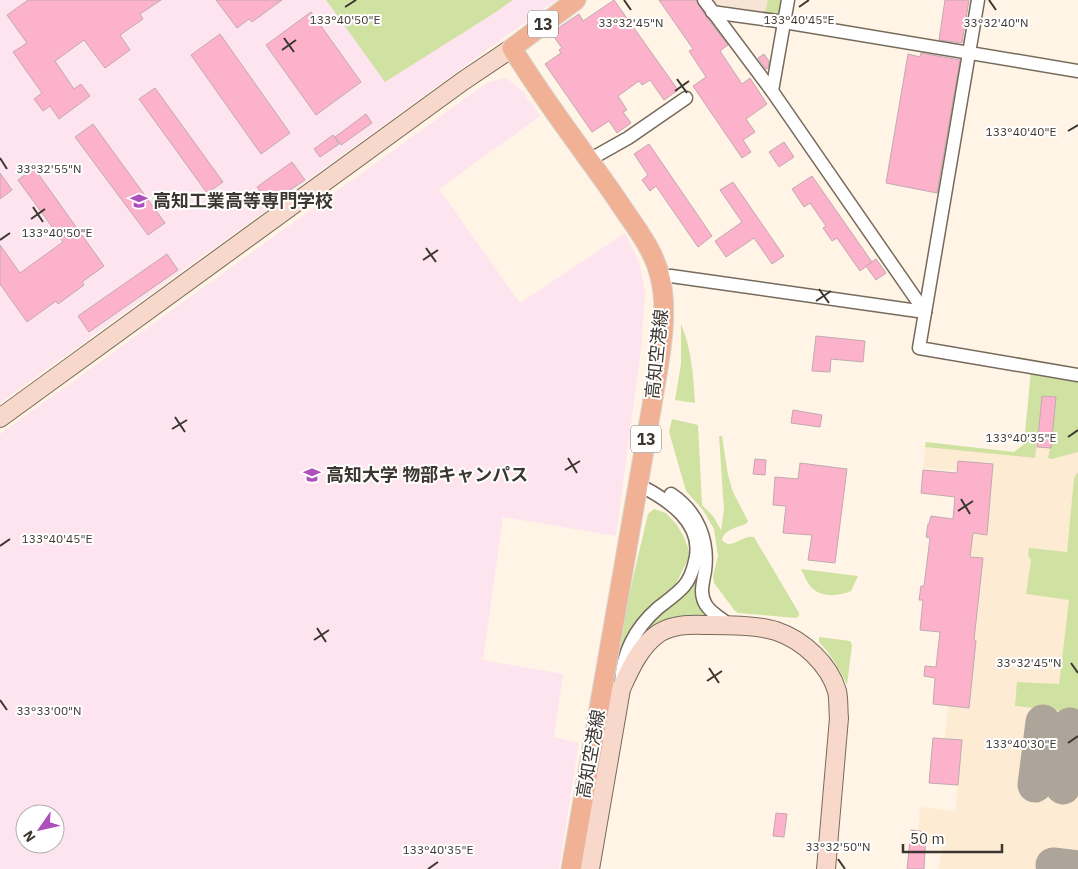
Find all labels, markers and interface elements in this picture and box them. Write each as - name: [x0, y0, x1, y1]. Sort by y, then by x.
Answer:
- road number: 13: [528, 10, 558, 38]
- text: 133°40'50"E: [310, 12, 380, 27]
- text: 133°40'45"E: [764, 12, 834, 27]
- text: 33°32'45"N: [598, 15, 664, 30]
- text: 33°32'40"N: [963, 15, 1029, 30]
- text: 133°40'40"E: [986, 124, 1056, 139]
- text: 33°32'55"N: [16, 161, 82, 176]
- place label: 高知工業高等専門学校: [153, 189, 333, 212]
- school or university icon: 高知工業高等専門学校: [129, 191, 149, 211]
- text: 133°40'50"E: [22, 225, 92, 240]
- street label: 高知空港線: [640, 308, 673, 400]
- road number: 13: [631, 426, 661, 452]
- text: 133°40'35"E: [986, 430, 1056, 445]
- place label: 高知大学 物部キャンパス: [326, 463, 528, 486]
- school or university icon: 高知大学 物部キャンパス: [302, 465, 322, 485]
- text: 133°40'45"E: [22, 531, 92, 546]
- text: 33°32'45"N: [996, 655, 1062, 670]
- text: 33°33'00"N: [16, 703, 82, 718]
- street label: 高知空港線: [571, 708, 610, 800]
- text: 133°40'30"E: [986, 736, 1056, 751]
- north arrow: [15, 804, 65, 854]
- scale bar: [903, 822, 1002, 854]
- text: N: [19, 827, 40, 846]
- text: 50 m: [910, 829, 945, 848]
- text: 33°32'50"N: [805, 839, 871, 854]
- text: 133°40'35"E: [403, 842, 473, 857]

